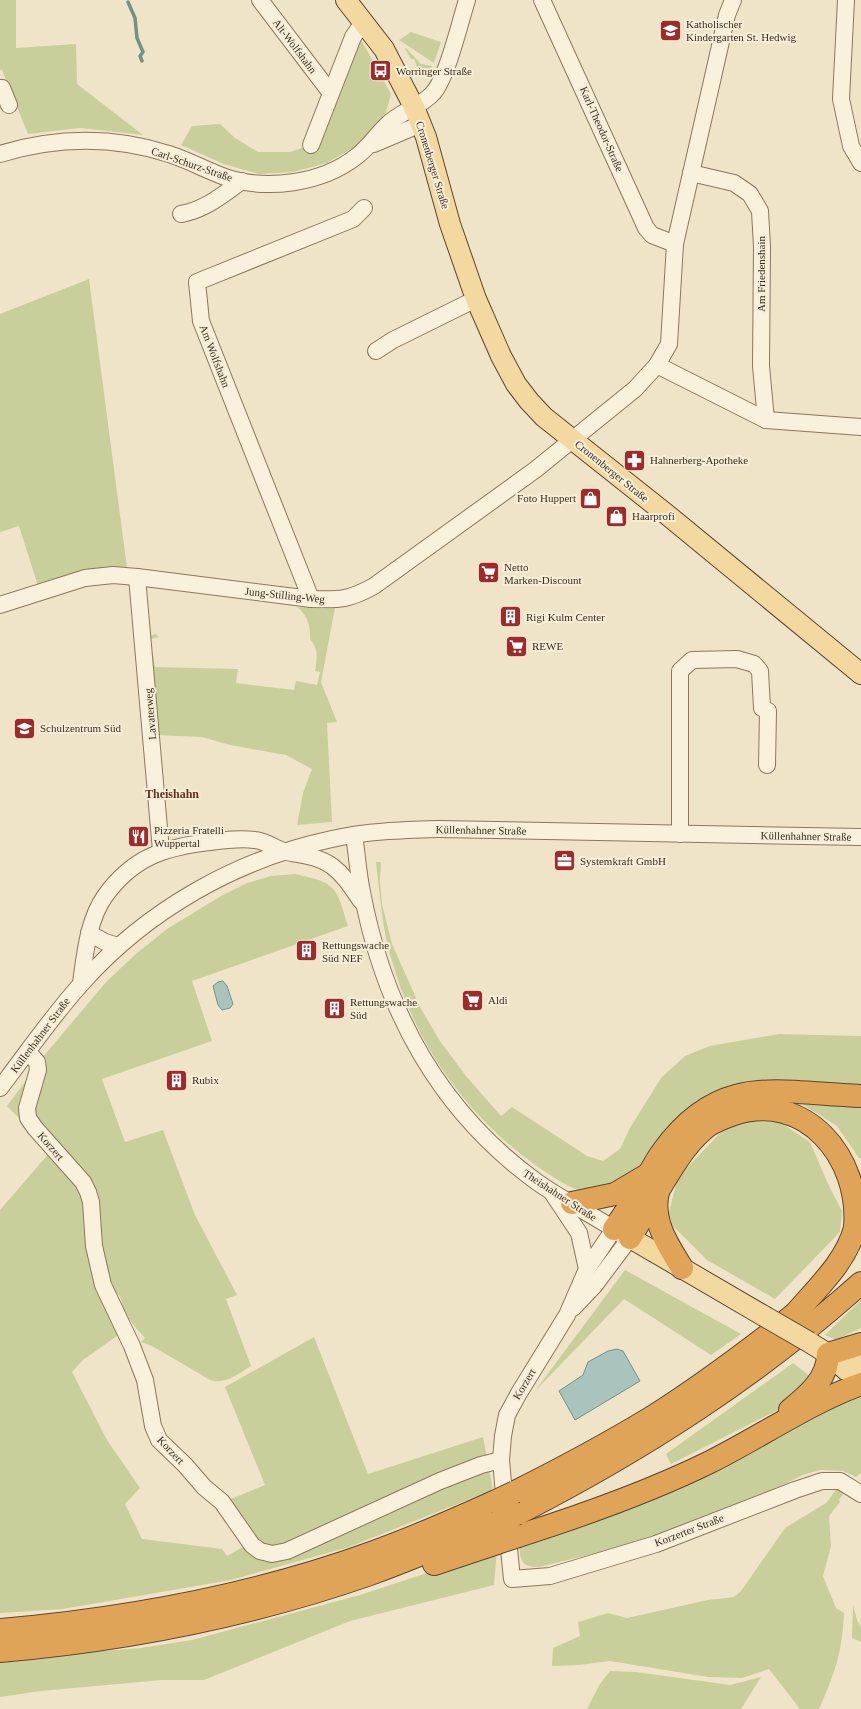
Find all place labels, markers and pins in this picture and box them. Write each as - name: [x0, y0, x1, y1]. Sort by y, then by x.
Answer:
- school or university icon: Katholischer Kindergarten St. Hedwig: [658, 17, 684, 43]
- place label: Katholischer Kindergarten St. Hedwig: [686, 18, 797, 43]
- bus stop icon: Worringer Straße: [367, 58, 393, 84]
- place label: Worringer Straße: [396, 65, 472, 77]
- pharmacy icon: Hahnerberg-Apotheke: [622, 447, 648, 473]
- place label: Hahnerberg-Apotheke: [650, 454, 748, 466]
- shop icon: Foto Huppert: [578, 485, 604, 511]
- place label: Foto Huppert: [517, 492, 576, 504]
- shop icon: Haarprofi: [604, 503, 630, 529]
- place label: Haarprofi: [632, 510, 675, 522]
- supermarket icon: Netto Marken-Discount: [475, 560, 501, 586]
- place label: Netto Marken-Discount: [504, 561, 582, 586]
- building icon: Rigi Kulm Center: [497, 604, 523, 630]
- place label: Rigi Kulm Center: [526, 611, 605, 623]
- supermarket icon: REWE: [503, 633, 529, 659]
- place label: REWE: [532, 640, 563, 652]
- school or university icon: Schulzentrum Süd: [12, 715, 38, 741]
- place label: Schulzentrum Süd: [40, 722, 121, 734]
- restaurant icon: Pizzeria Fratelli Wuppertal: [125, 823, 151, 849]
- place label: Pizzeria Fratelli Wuppertal: [154, 824, 224, 849]
- office icon: Systemkraft GmbH: [551, 848, 577, 874]
- place label: Systemkraft GmbH: [580, 855, 666, 867]
- building icon: Rettungswache Süd NEF: [293, 938, 319, 964]
- place label: Rettungswache Süd NEF: [322, 939, 389, 964]
- supermarket icon: Aldi: [459, 987, 485, 1013]
- place label: Aldi: [488, 994, 508, 1006]
- building icon: Rettungswache Süd: [322, 995, 348, 1021]
- place label: Rettungswache Süd: [350, 996, 417, 1021]
- building icon: Rubix: [164, 1067, 190, 1093]
- place label: Rubix: [192, 1074, 219, 1086]

